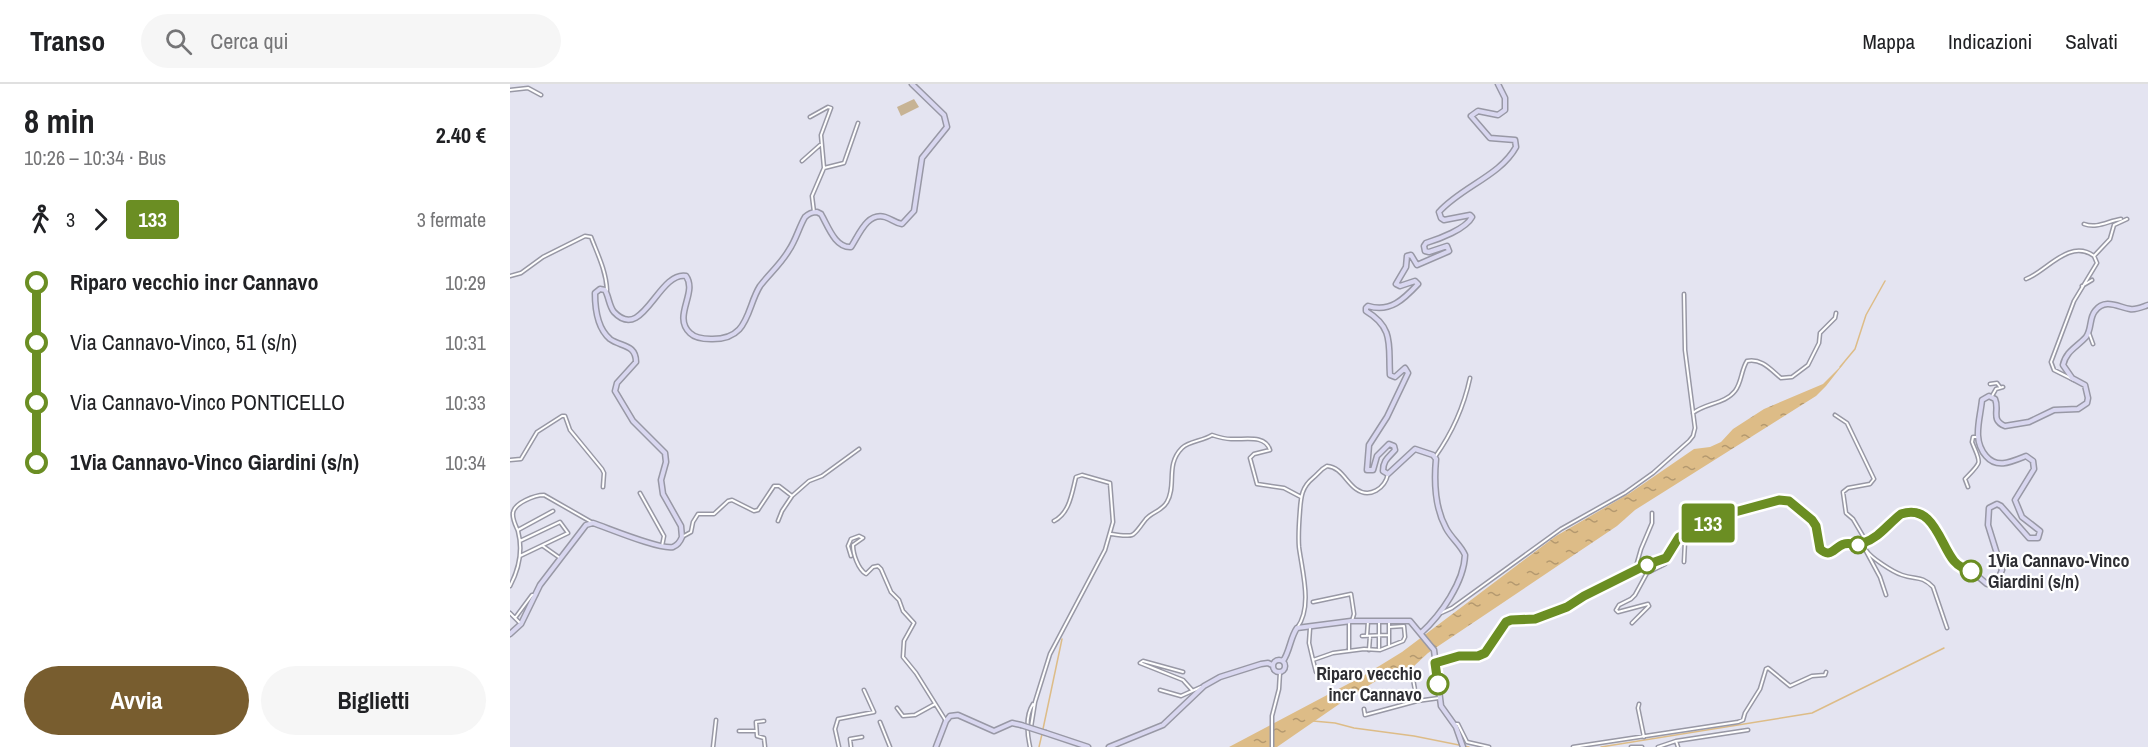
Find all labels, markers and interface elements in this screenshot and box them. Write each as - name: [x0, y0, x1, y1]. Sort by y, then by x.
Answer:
- search box: [141, 14, 561, 68]
- text: Transo: [30, 22, 105, 60]
- icon: search: [162, 25, 195, 58]
- text: Cerca qui: [210, 26, 289, 56]
- text: Mappa: [1862, 27, 1915, 56]
- text: Indicazioni: [1948, 27, 2032, 56]
- text: Salvati: [2065, 27, 2118, 56]
- text: 8 min: [24, 99, 95, 143]
- text: 2.40 €: [436, 120, 486, 150]
- text: 10:26 – 10:34 · Bus: [24, 144, 166, 171]
- icon: walk: [24, 203, 57, 236]
- icon: forward: [84, 203, 117, 236]
- text: 133: [138, 205, 167, 234]
- text: 3: [66, 206, 75, 233]
- text: 3 fermate: [417, 206, 486, 233]
- text: Riparo vecchio incr Cannavo: [70, 267, 319, 297]
- text: 10:29: [445, 269, 486, 296]
- text: Via Cannavo-Vinco, 51 (s/n): [70, 327, 297, 357]
- text: 10:31: [445, 329, 486, 356]
- text: Via Cannavo-Vinco PONTICELLO: [70, 387, 345, 417]
- text: 10:33: [445, 389, 486, 416]
- text: 1Via Cannavo-Vinco Giardini (s/n): [70, 447, 359, 477]
- text: 10:34: [445, 449, 486, 476]
- line badge: 133: [1674, 504, 1742, 542]
- text: 133: [1694, 509, 1722, 538]
- unlabelled marker: [1849, 536, 1867, 554]
- place label: 1Via Cannavo-Vinco Giardini (s/n): [1988, 548, 2129, 594]
- unlabelled marker: [1638, 556, 1656, 574]
- marker: 1Via Cannavo-Vinco Giardini (s/n): [1960, 560, 1982, 582]
- place label: Riparo vecchio incr Cannavo: [1316, 661, 1422, 707]
- button: Avvia: [24, 666, 249, 735]
- button: Biglietti: [261, 666, 486, 735]
- marker: Riparo vecchio incr Cannavo: [1427, 673, 1449, 695]

